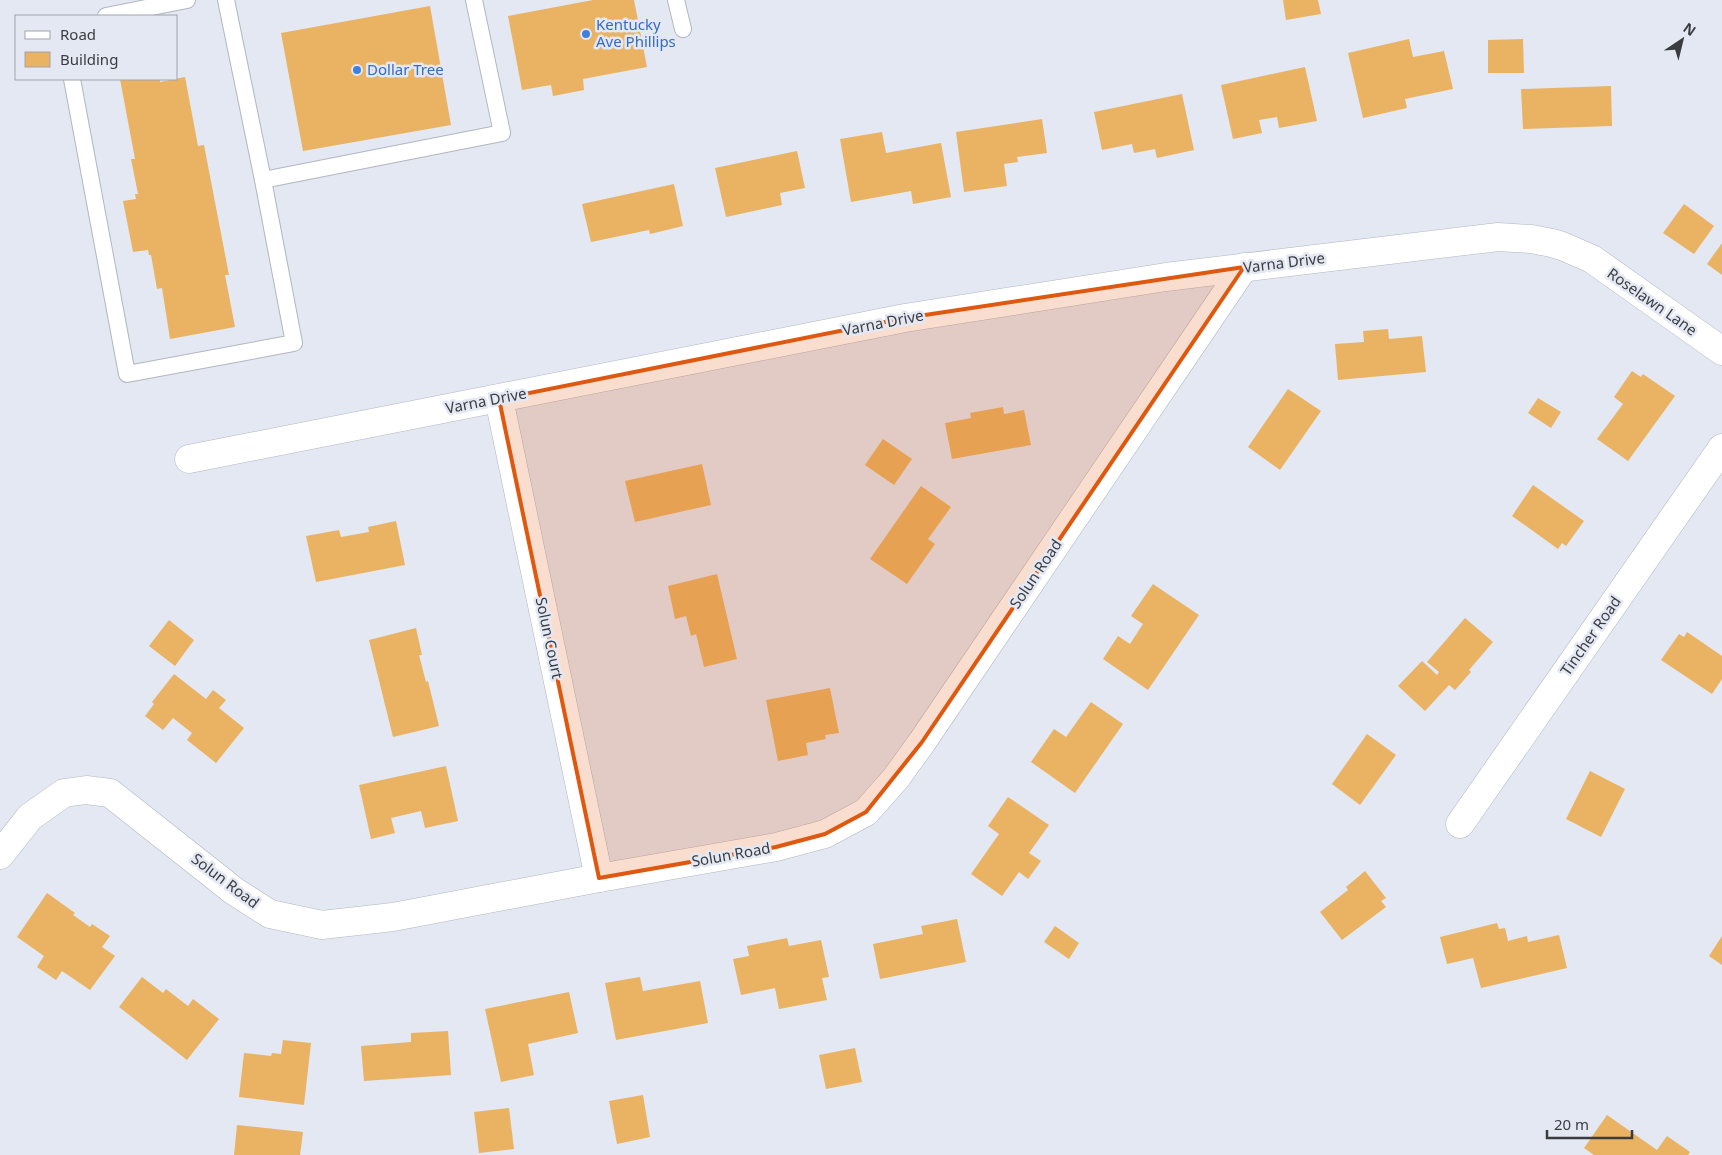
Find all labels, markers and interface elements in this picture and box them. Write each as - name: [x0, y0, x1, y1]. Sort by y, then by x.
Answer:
- place label: Kentucky Ave Phillips: [596, 14, 676, 51]
- legend: [15, 15, 178, 80]
- north arrow: [1657, 15, 1707, 65]
- text: N: [1680, 18, 1700, 40]
- text: Road: [60, 24, 96, 44]
- marker: Kentucky Ave Phillips: [580, 28, 592, 40]
- text: Building: [60, 49, 118, 69]
- place label: Dollar Tree: [367, 59, 444, 79]
- marker: Dollar Tree: [351, 64, 363, 76]
- street label: Varna Drive: [1242, 247, 1326, 277]
- street label: Roselawn Lane: [1604, 263, 1701, 340]
- street label: Varna Drive: [841, 304, 925, 340]
- street label: Varna Drive: [444, 382, 528, 418]
- street label: Solun Road: [1005, 535, 1066, 612]
- street label: Tincher Road: [1555, 592, 1625, 679]
- street label: Solun Court: [532, 595, 569, 681]
- street label: Solun Road: [690, 837, 772, 871]
- street label: Solun Road: [188, 848, 263, 912]
- scale bar: [1547, 1108, 1632, 1140]
- text: 20 m: [1554, 1114, 1589, 1134]

